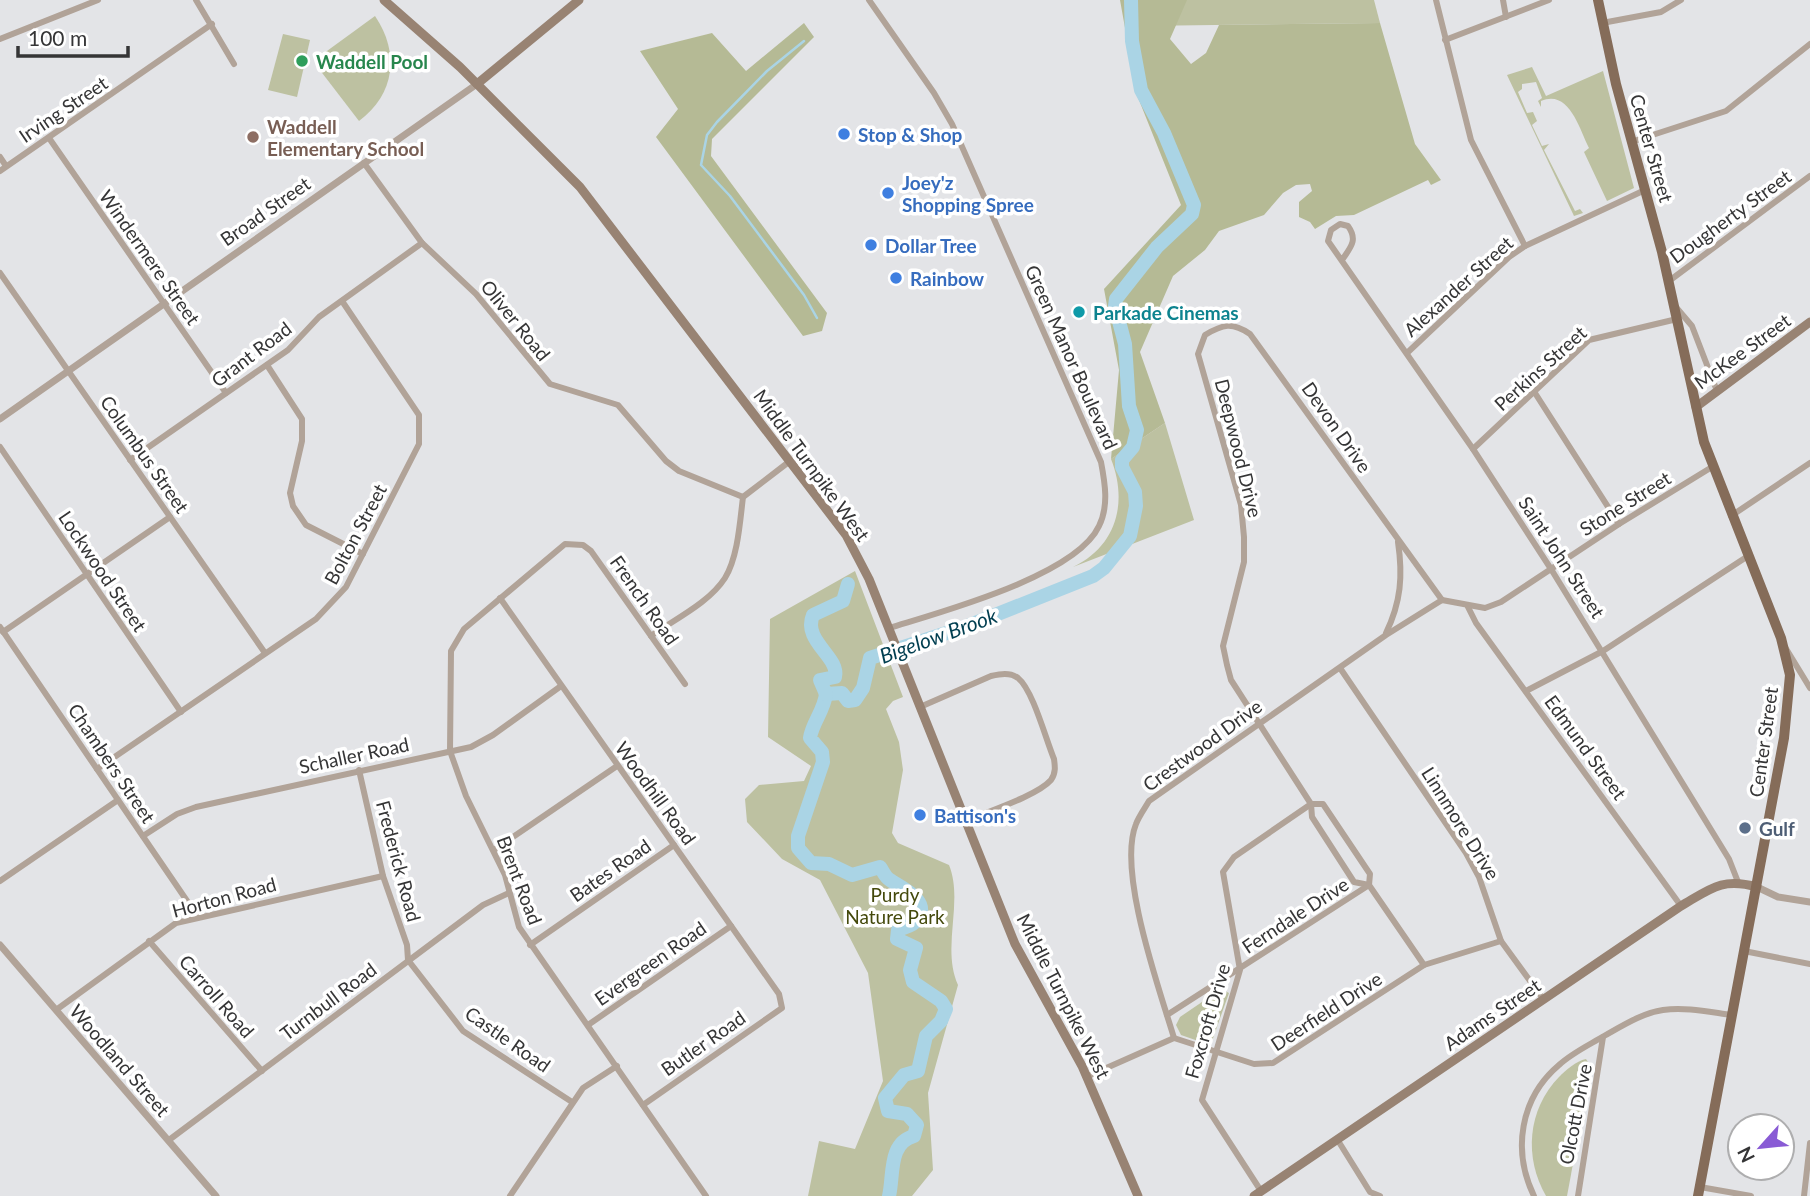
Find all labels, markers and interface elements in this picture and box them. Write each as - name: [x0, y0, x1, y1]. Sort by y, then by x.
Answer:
- scale bar: [18, 14, 128, 58]
- text: 100 m: [28, 25, 87, 50]
- place label: Waddell Pool: [316, 50, 428, 73]
- marker: Waddell Pool: [294, 53, 310, 69]
- street label: Irving Street: [14, 71, 112, 147]
- street label: Center Street: [1626, 91, 1678, 205]
- place label: Waddell Elementary School: [267, 115, 424, 160]
- place label: Stop & Shop: [858, 123, 963, 146]
- marker: Stop & Shop: [836, 126, 852, 142]
- marker: Waddell Elementary School: [245, 129, 261, 145]
- street label: Dougherty Street: [1665, 164, 1795, 268]
- place label: Joey'z Shopping Spree: [902, 171, 1034, 216]
- street label: Broad Street: [216, 172, 314, 250]
- street label: Windermere Street: [95, 185, 205, 329]
- marker: Joey'z Shopping Spree: [880, 185, 896, 201]
- street label: Alexander Street: [1399, 231, 1517, 341]
- place label: Dollar Tree: [885, 234, 977, 257]
- marker: Dollar Tree: [863, 237, 879, 253]
- street label: Green Manor Boulevard: [1021, 261, 1123, 453]
- place label: Rainbow: [910, 267, 985, 290]
- marker: Rainbow: [888, 270, 904, 286]
- street label: Oliver Road: [476, 275, 556, 365]
- place label: Parkade Cinemas: [1093, 301, 1239, 324]
- marker: Parkade Cinemas: [1071, 304, 1087, 320]
- street label: McKee Street: [1689, 308, 1795, 394]
- street label: Grant Road: [206, 316, 296, 392]
- street label: Perkins Street: [1489, 321, 1591, 415]
- street label: Deepwood Drive: [1211, 376, 1267, 520]
- street label: Devon Drive: [1297, 377, 1377, 477]
- street label: Middle Turnpike West: [749, 385, 875, 546]
- street label: Columbus Street: [96, 391, 194, 517]
- street label: Stone Street: [1575, 466, 1675, 540]
- street label: Bolton Street: [319, 480, 391, 588]
- street label: Saint John Street: [1514, 492, 1610, 622]
- street label: Lockwood Street: [54, 506, 152, 636]
- street label: French Road: [606, 551, 684, 649]
- water label: Bigelow Brook: [876, 602, 1001, 668]
- street label: Center Street: [1744, 685, 1782, 799]
- street label: Edmund Street: [1540, 690, 1632, 804]
- street label: Crestwood Drive: [1138, 694, 1266, 796]
- street label: Chambers Street: [64, 699, 161, 827]
- street label: Schaller Road: [297, 732, 411, 778]
- street label: Woodhill Road: [611, 737, 701, 849]
- street label: Linnmore Drive: [1417, 762, 1505, 884]
- street label: Frederick Road: [372, 798, 426, 924]
- place label: Battison's: [934, 804, 1016, 827]
- marker: Battison's: [912, 807, 928, 823]
- place label: Gulf: [1759, 817, 1795, 840]
- marker: Gulf: [1737, 820, 1753, 836]
- street label: Brent Road: [493, 833, 547, 927]
- street label: Bates Road: [565, 834, 655, 906]
- street label: Horton Road: [169, 872, 279, 922]
- street label: Ferndale Drive: [1237, 872, 1353, 958]
- park label: Purdy Nature Park: [845, 883, 945, 928]
- street label: Middle Turnpike West: [1012, 910, 1116, 1083]
- street label: Evergreen Road: [590, 916, 710, 1010]
- street label: Carroll Road: [175, 950, 259, 1042]
- street label: Turnbull Road: [275, 957, 381, 1045]
- street label: Foxcroft Drive: [1180, 961, 1234, 1081]
- street label: Deerfield Drive: [1266, 967, 1386, 1055]
- street label: Adams Street: [1439, 973, 1545, 1055]
- street label: Woodland Street: [65, 999, 175, 1121]
- street label: Castle Road: [461, 1001, 555, 1077]
- street label: Butler Road: [656, 1006, 750, 1080]
- street label: Olcott Drive: [1554, 1062, 1596, 1166]
- north arrow: [1726, 1112, 1796, 1182]
- text: N: [1732, 1143, 1759, 1167]

